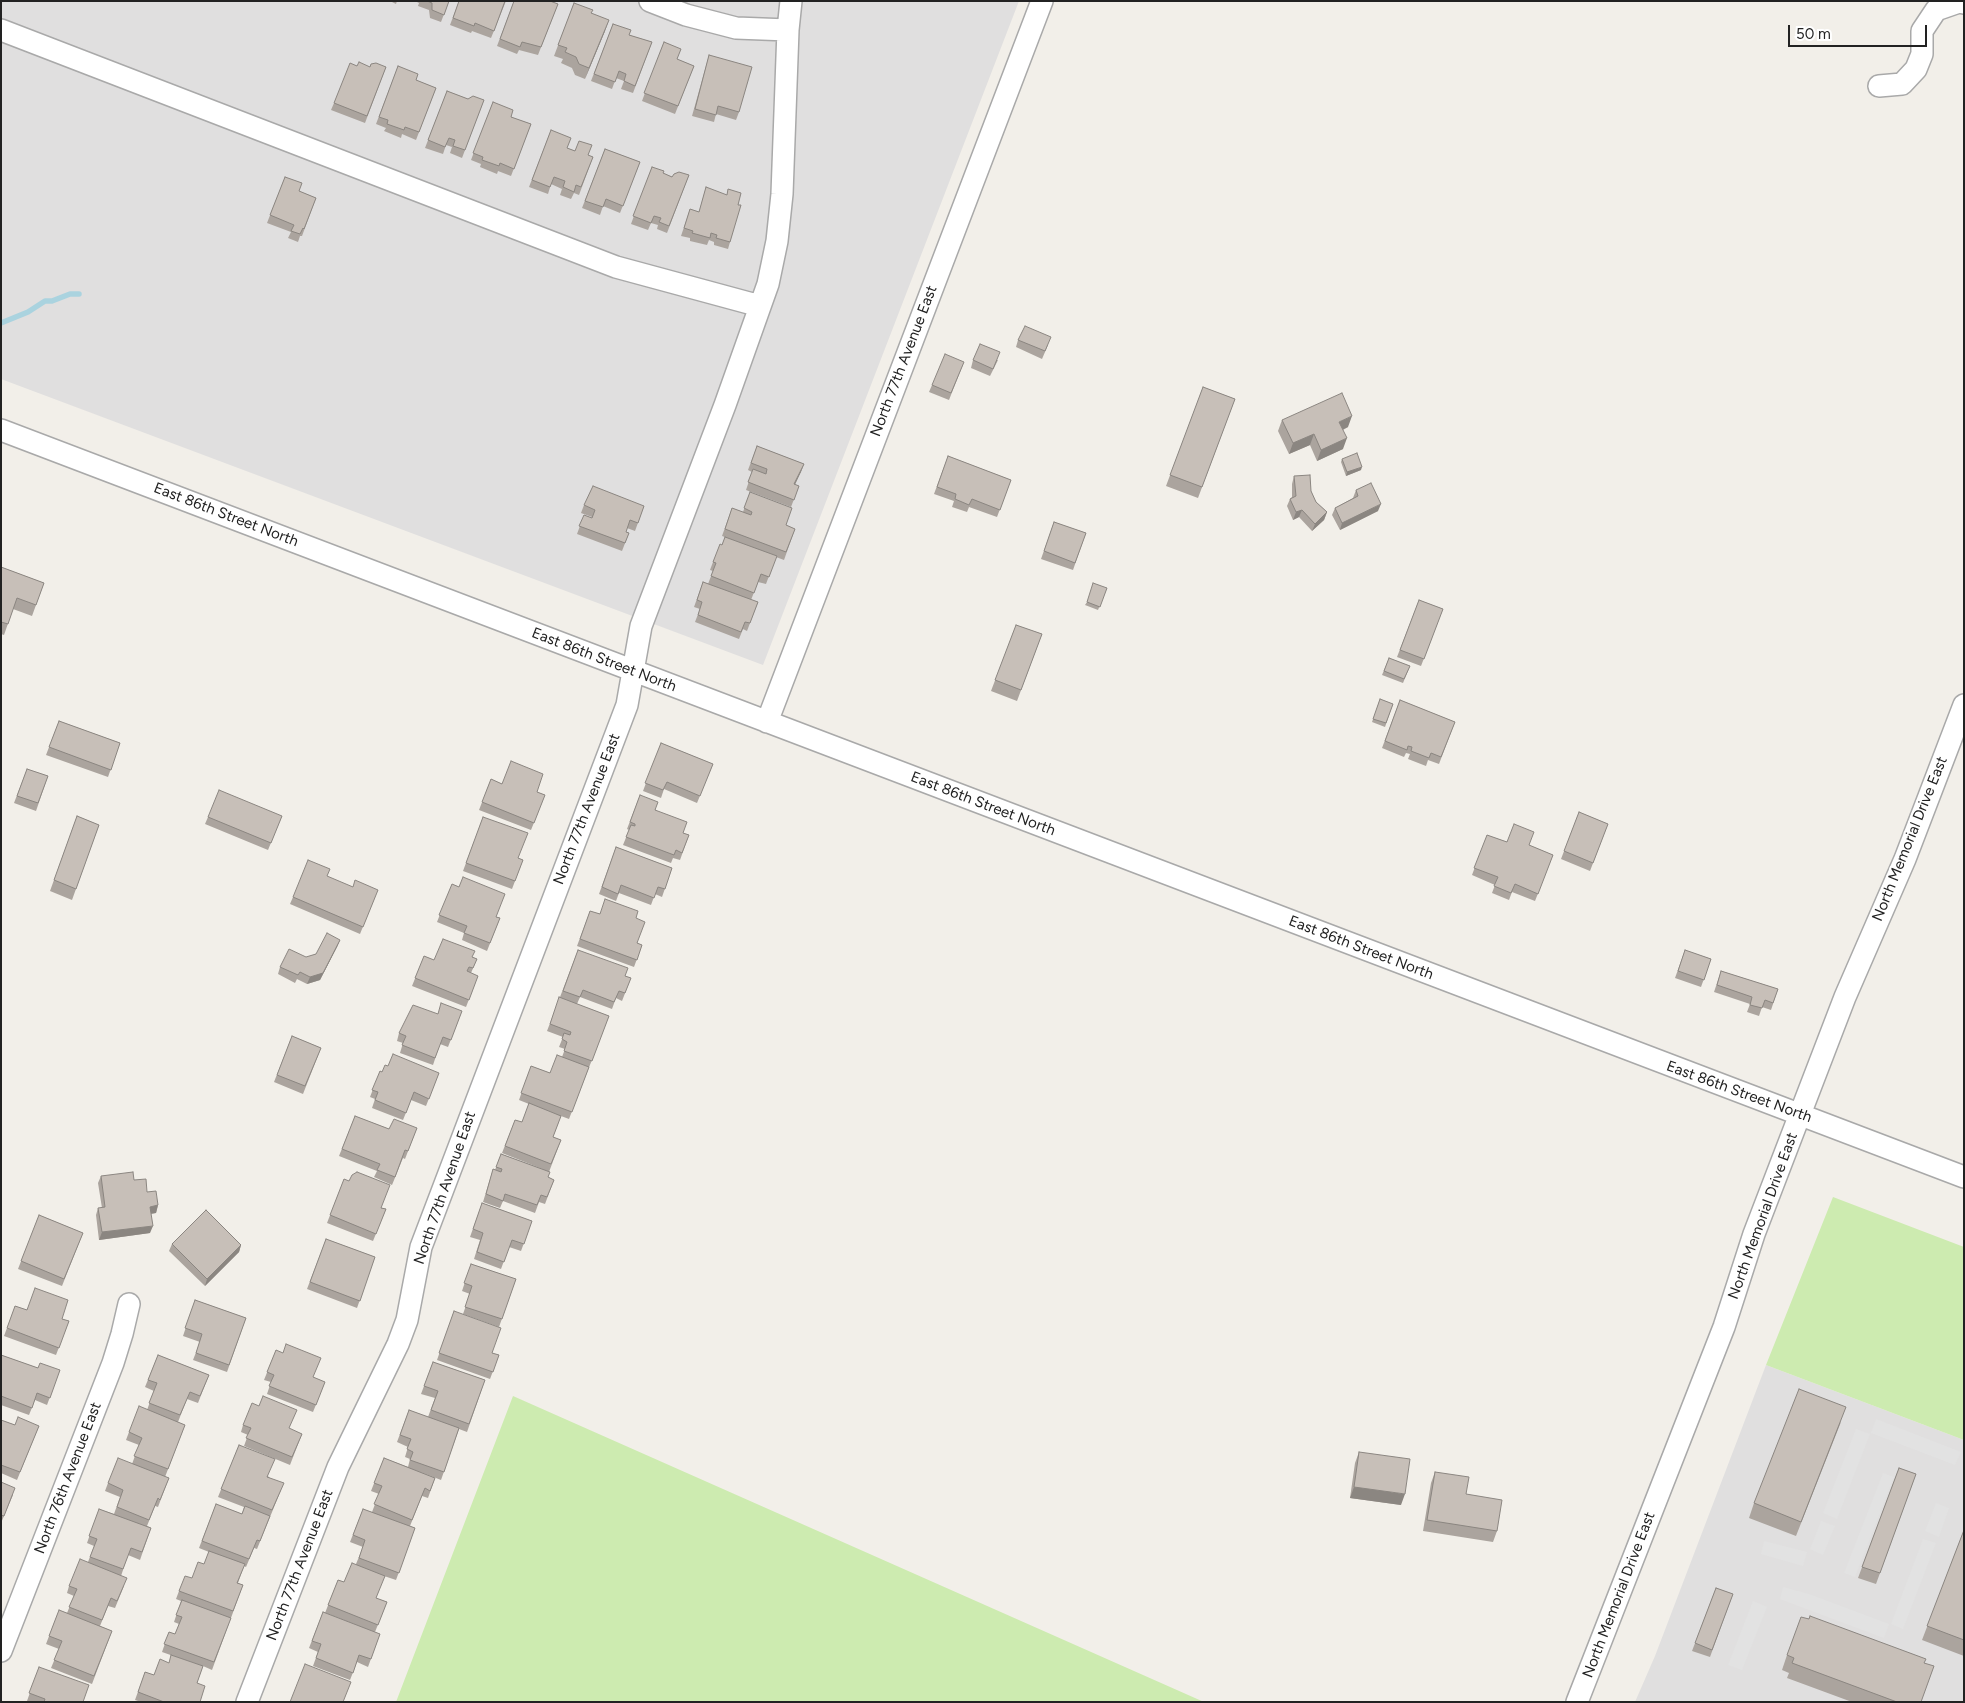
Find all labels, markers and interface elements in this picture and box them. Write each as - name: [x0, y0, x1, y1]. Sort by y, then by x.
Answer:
- scale bar: [1790, 15, 1929, 47]
- text: 50 m: [1796, 25, 1831, 43]
- street label: North 77th Avenue East: [867, 283, 941, 439]
- street label: East 86th Street North: [151, 479, 301, 551]
- street label: East 86th Street North: [529, 624, 679, 696]
- street label: North 77th Avenue East: [550, 731, 624, 887]
- street label: North Memorial Drive East: [1869, 754, 1951, 924]
- street label: East 86th Street North: [908, 768, 1058, 840]
- street label: East 86th Street North: [1286, 912, 1436, 984]
- street label: East 86th Street North: [1664, 1057, 1814, 1127]
- street label: North 77th Avenue East: [410, 1109, 480, 1267]
- street label: North Memorial Drive East: [1724, 1130, 1802, 1302]
- street label: North 76th Avenue East: [31, 1400, 105, 1556]
- street label: North 77th Avenue East: [263, 1487, 337, 1643]
- street label: North Memorial Drive East: [1579, 1510, 1659, 1680]

